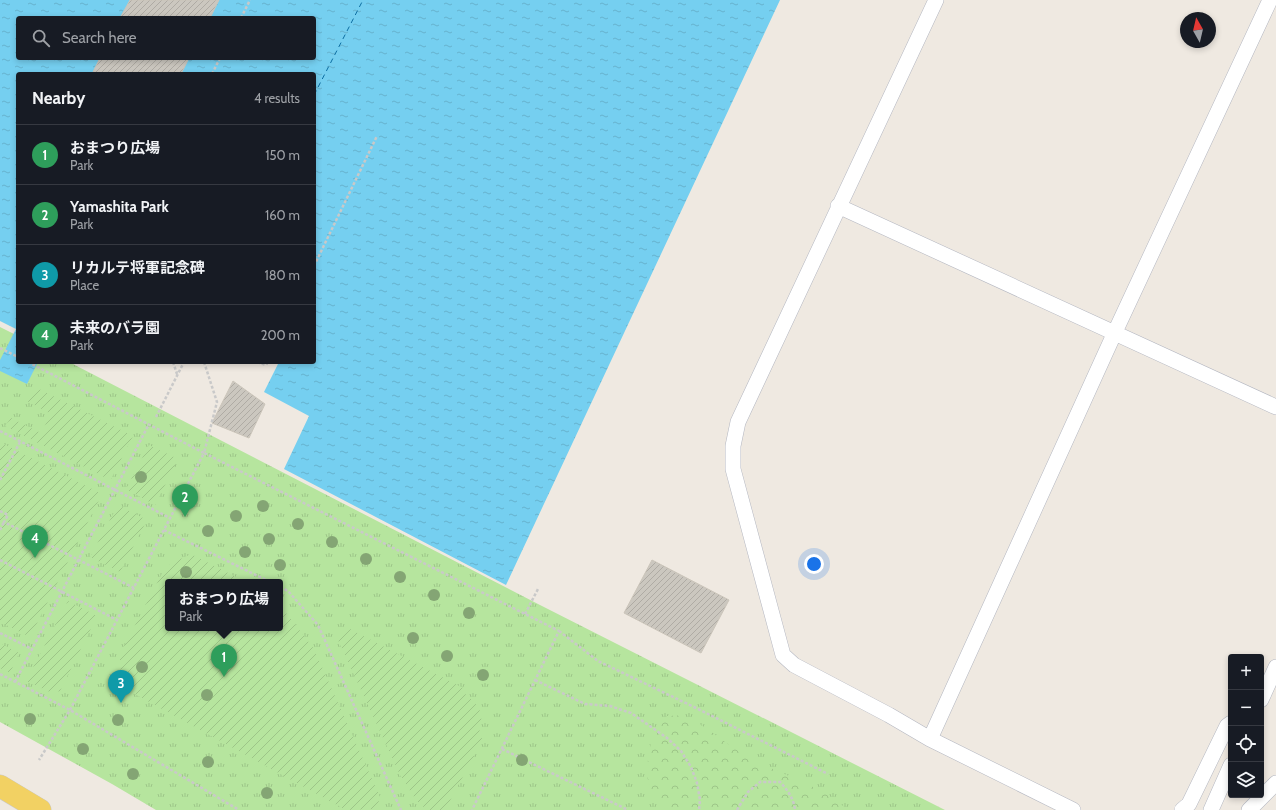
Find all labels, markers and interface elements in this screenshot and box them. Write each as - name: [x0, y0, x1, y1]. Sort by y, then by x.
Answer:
- north arrow: [1180, 12, 1216, 48]
- search box: [16, 16, 316, 60]
- icon: search: [30, 27, 52, 49]
- text: Search here: [62, 29, 137, 47]
- text: Nearby: [32, 88, 85, 108]
- text: 4 results: [254, 90, 300, 106]
- text: おまつり広場: [70, 139, 160, 157]
- text: 1: [43, 147, 47, 163]
- text: 150 m: [265, 147, 300, 163]
- text: Park: [70, 157, 93, 173]
- text: Yamashita Park: [70, 198, 169, 216]
- text: 2: [42, 207, 48, 223]
- text: 160 m: [265, 207, 300, 223]
- text: Park: [70, 216, 93, 232]
- text: リカルテ将軍記念碑: [70, 259, 205, 277]
- text: 3: [41, 267, 49, 283]
- text: 180 m: [264, 267, 300, 283]
- text: Place: [70, 277, 99, 293]
- text: 未来のバラ園: [70, 319, 160, 337]
- text: 4: [41, 327, 49, 343]
- text: 200 m: [261, 327, 300, 343]
- text: Park: [70, 337, 93, 353]
- pin: 2: [172, 484, 198, 517]
- pin: 4: [22, 525, 48, 558]
- your location: [804, 554, 824, 574]
- popup: [165, 579, 283, 631]
- text: おまつり広場: [179, 590, 269, 608]
- text: Park: [179, 608, 202, 624]
- pin: 1: [211, 644, 237, 677]
- map controls: [1228, 654, 1264, 798]
- button: +: [1228, 654, 1264, 690]
- pin: 3: [108, 670, 134, 703]
- button: −: [1228, 690, 1264, 726]
- button: locate: [1228, 726, 1264, 762]
- button: layers: [1228, 762, 1264, 798]

